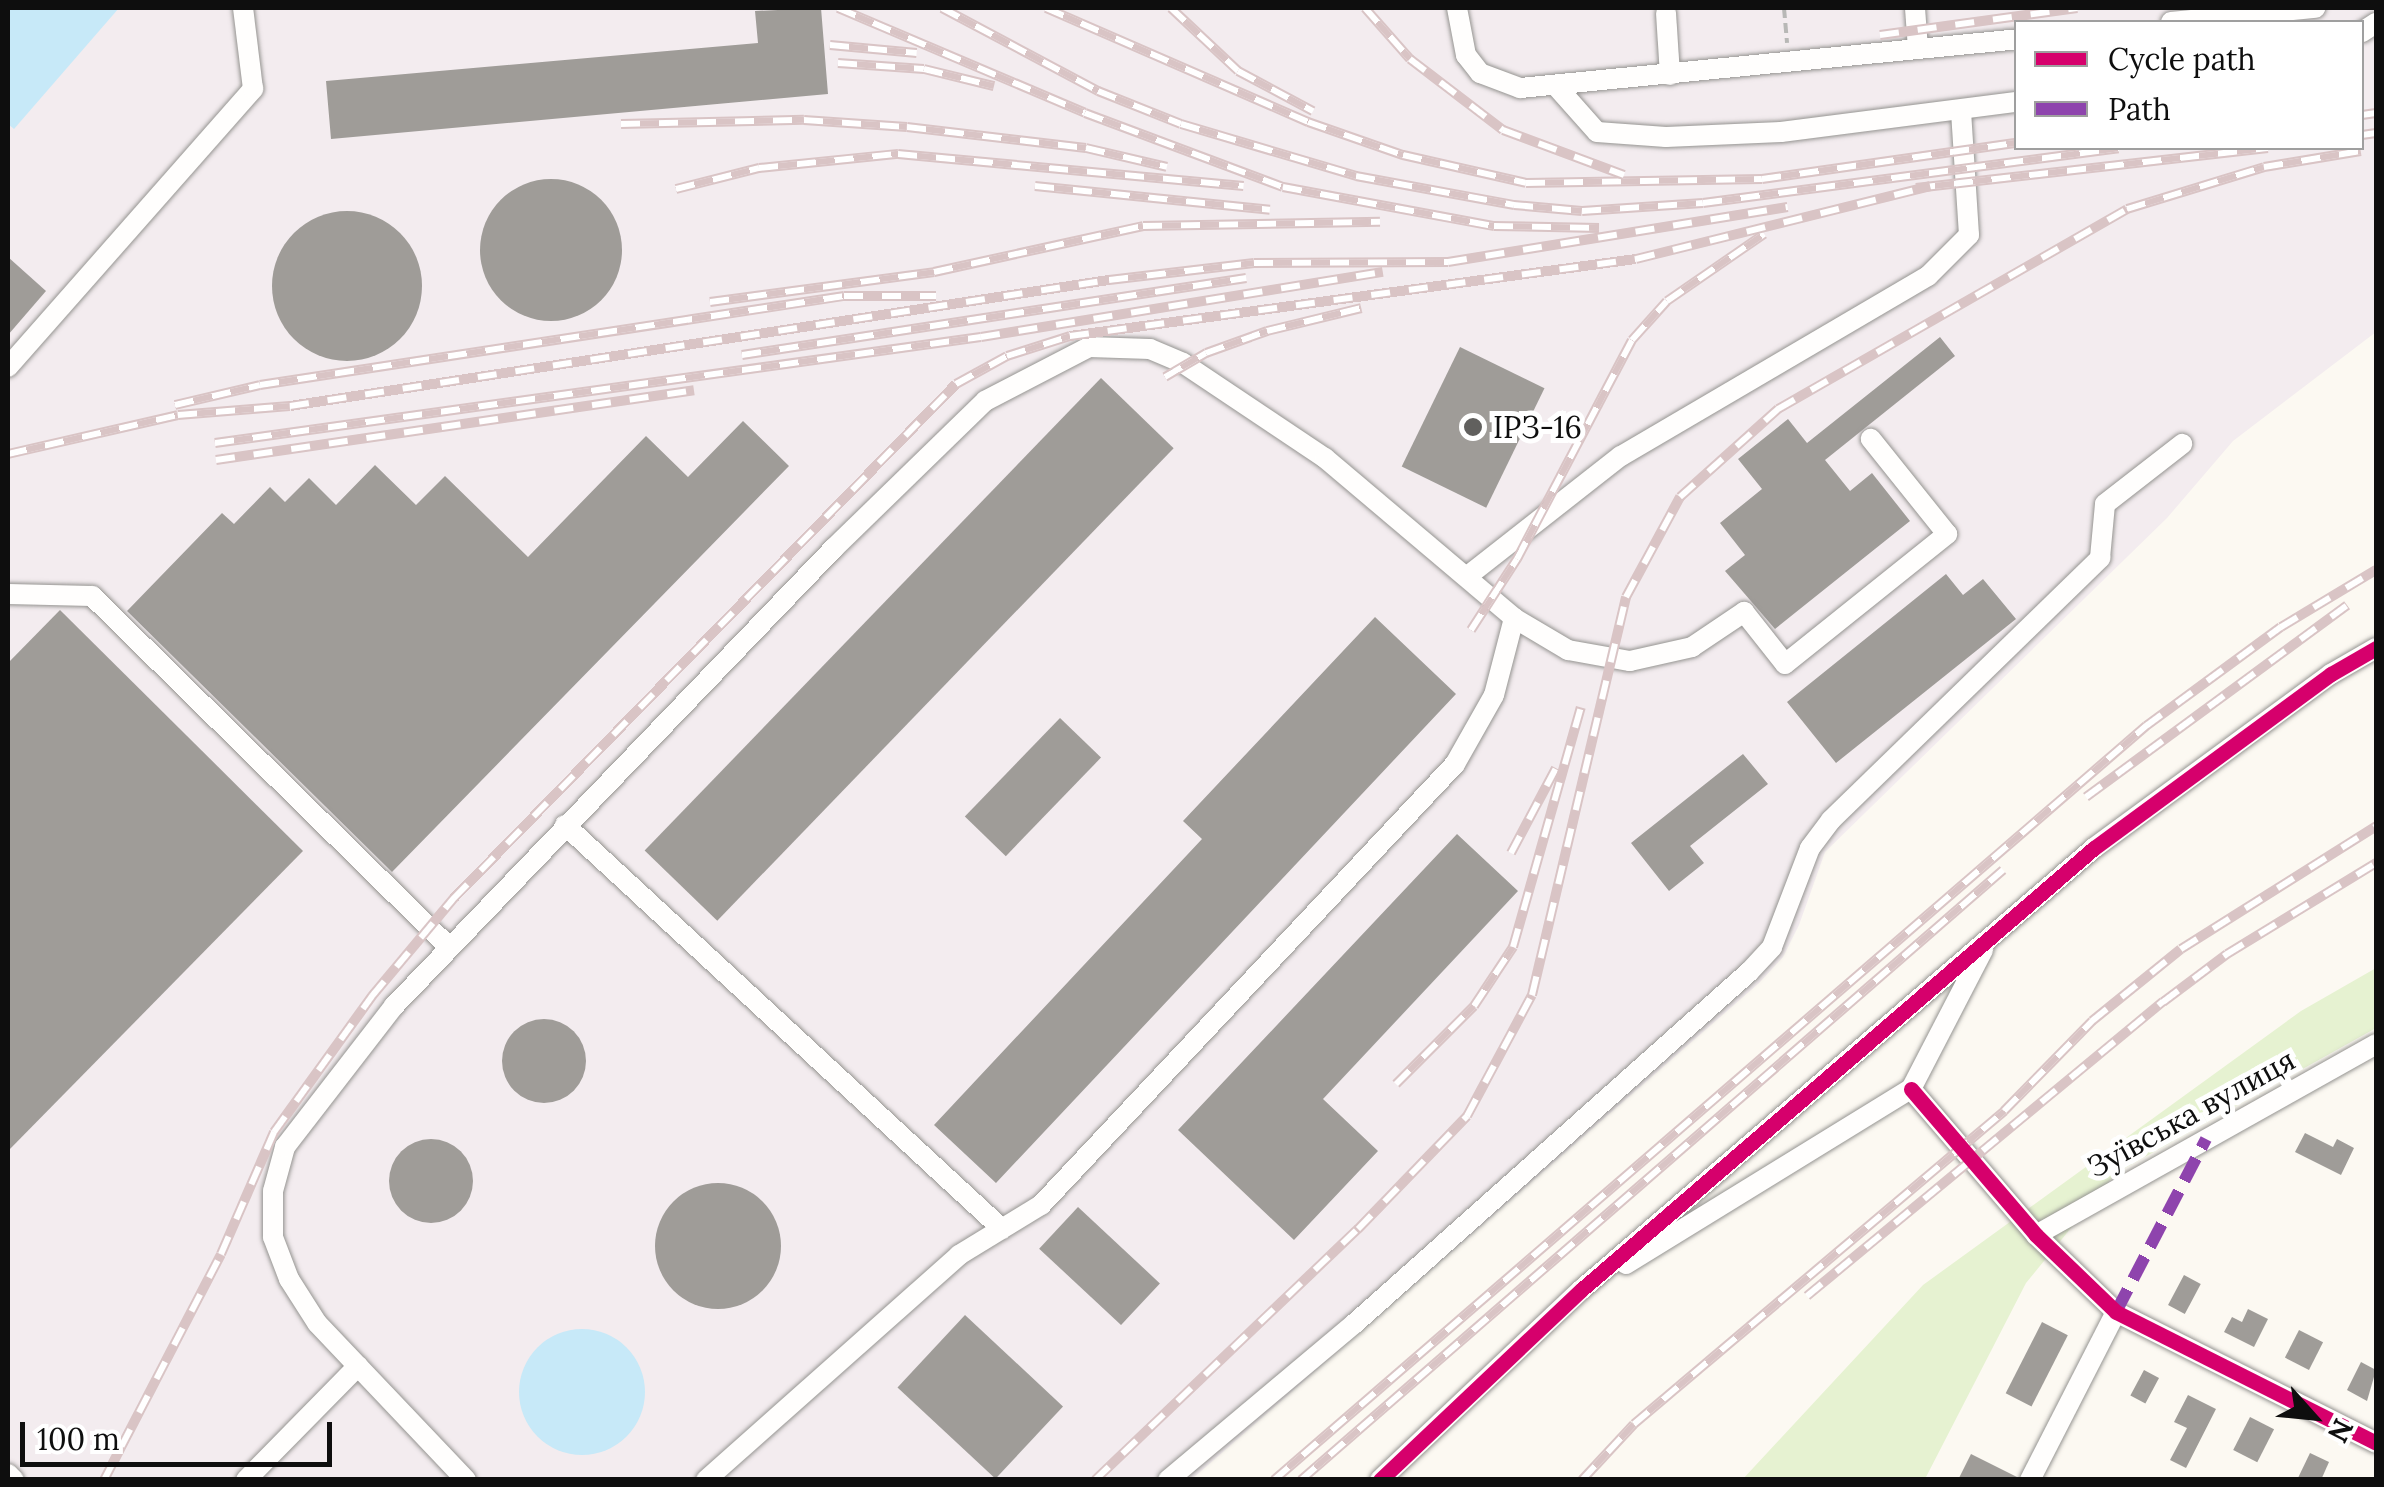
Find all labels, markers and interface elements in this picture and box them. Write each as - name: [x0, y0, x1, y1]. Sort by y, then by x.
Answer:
- legend: [2014, 20, 2364, 150]
- text: Cycle path: [2108, 40, 2256, 78]
- text: Path: [2108, 90, 2171, 128]
- place label: ІРЗ-16: [1493, 409, 1582, 445]
- marker: ІРЗ-16: [1462, 416, 1484, 438]
- street label: Зуївська вулиця: [2081, 1041, 2301, 1185]
- north arrow: [2264, 1367, 2364, 1467]
- scale bar: [25, 1402, 338, 1464]
- text: N: [2320, 1413, 2362, 1448]
- text: 100 m: [37, 1420, 120, 1458]

